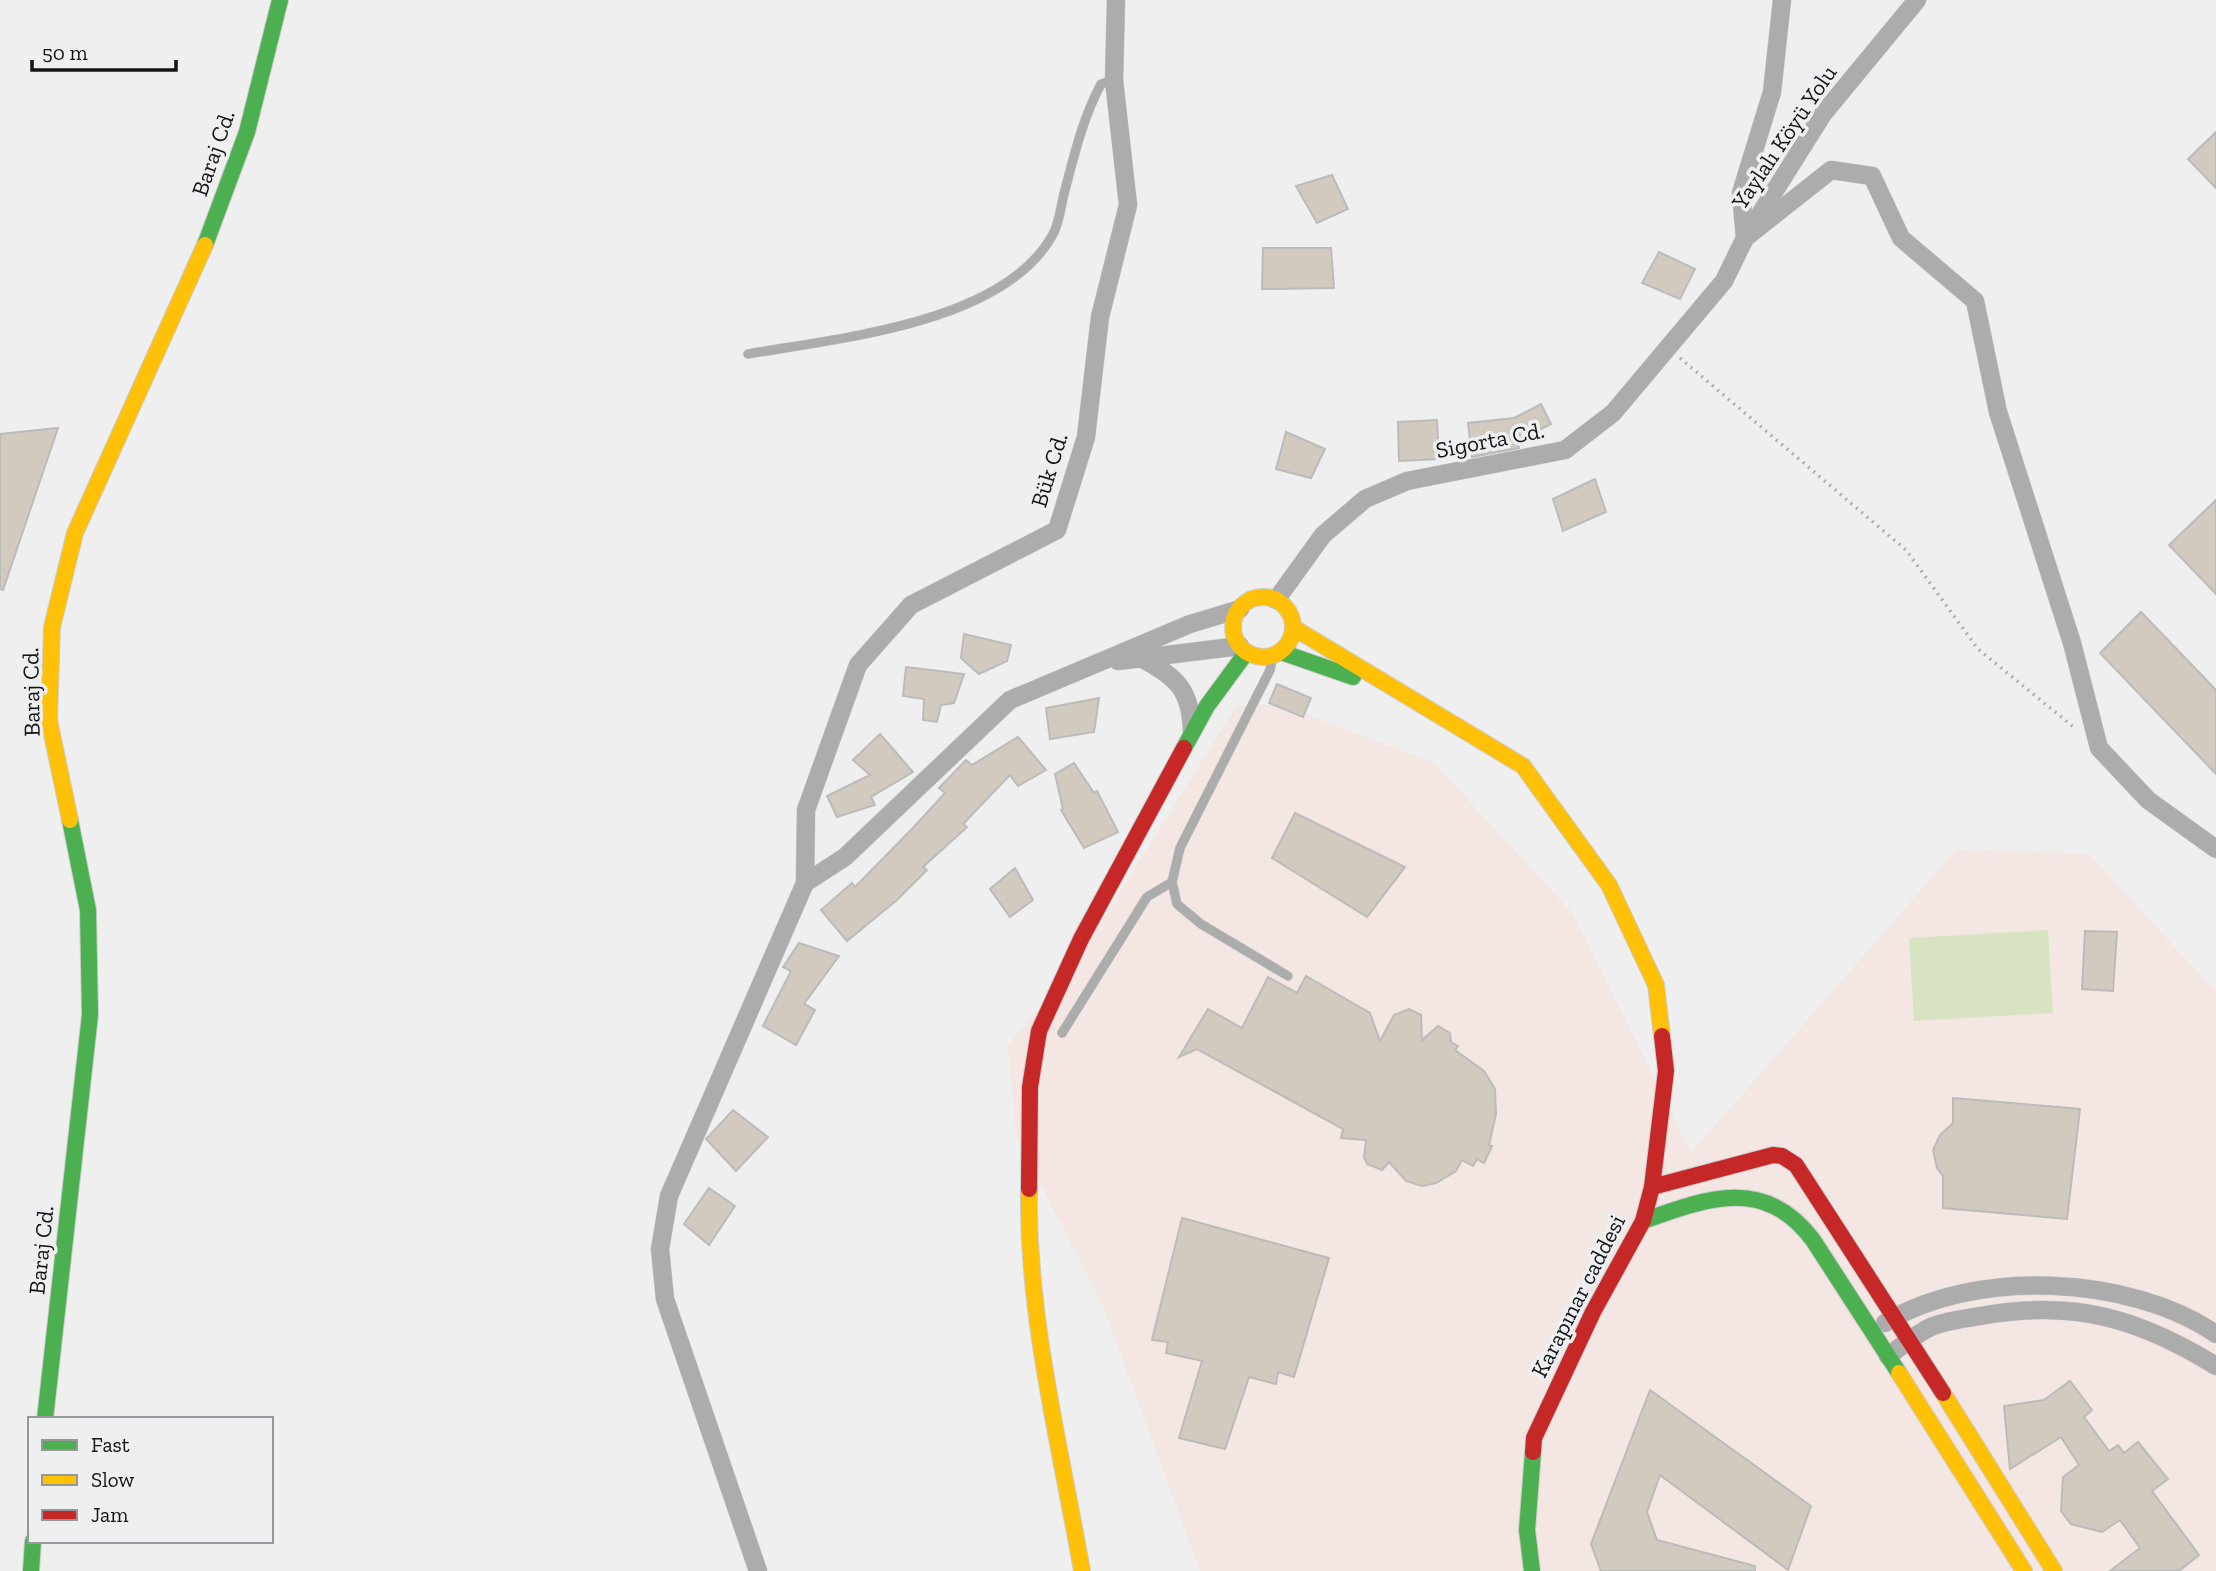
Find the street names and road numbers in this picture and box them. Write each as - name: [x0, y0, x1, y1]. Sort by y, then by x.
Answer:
- street label: Yaylalı Köyü Yolu: [1725, 60, 1843, 215]
- street label: Baraj Cd.: [185, 106, 241, 200]
- street label: Sigorta Cd.: [1433, 416, 1547, 464]
- street label: Bük Cd.: [1024, 429, 1074, 511]
- street label: Baraj Cd.: [16, 647, 46, 737]
- street label: Baraj Cd.: [22, 1204, 60, 1296]
- street label: Karapınar caddesi: [1525, 1210, 1631, 1382]

